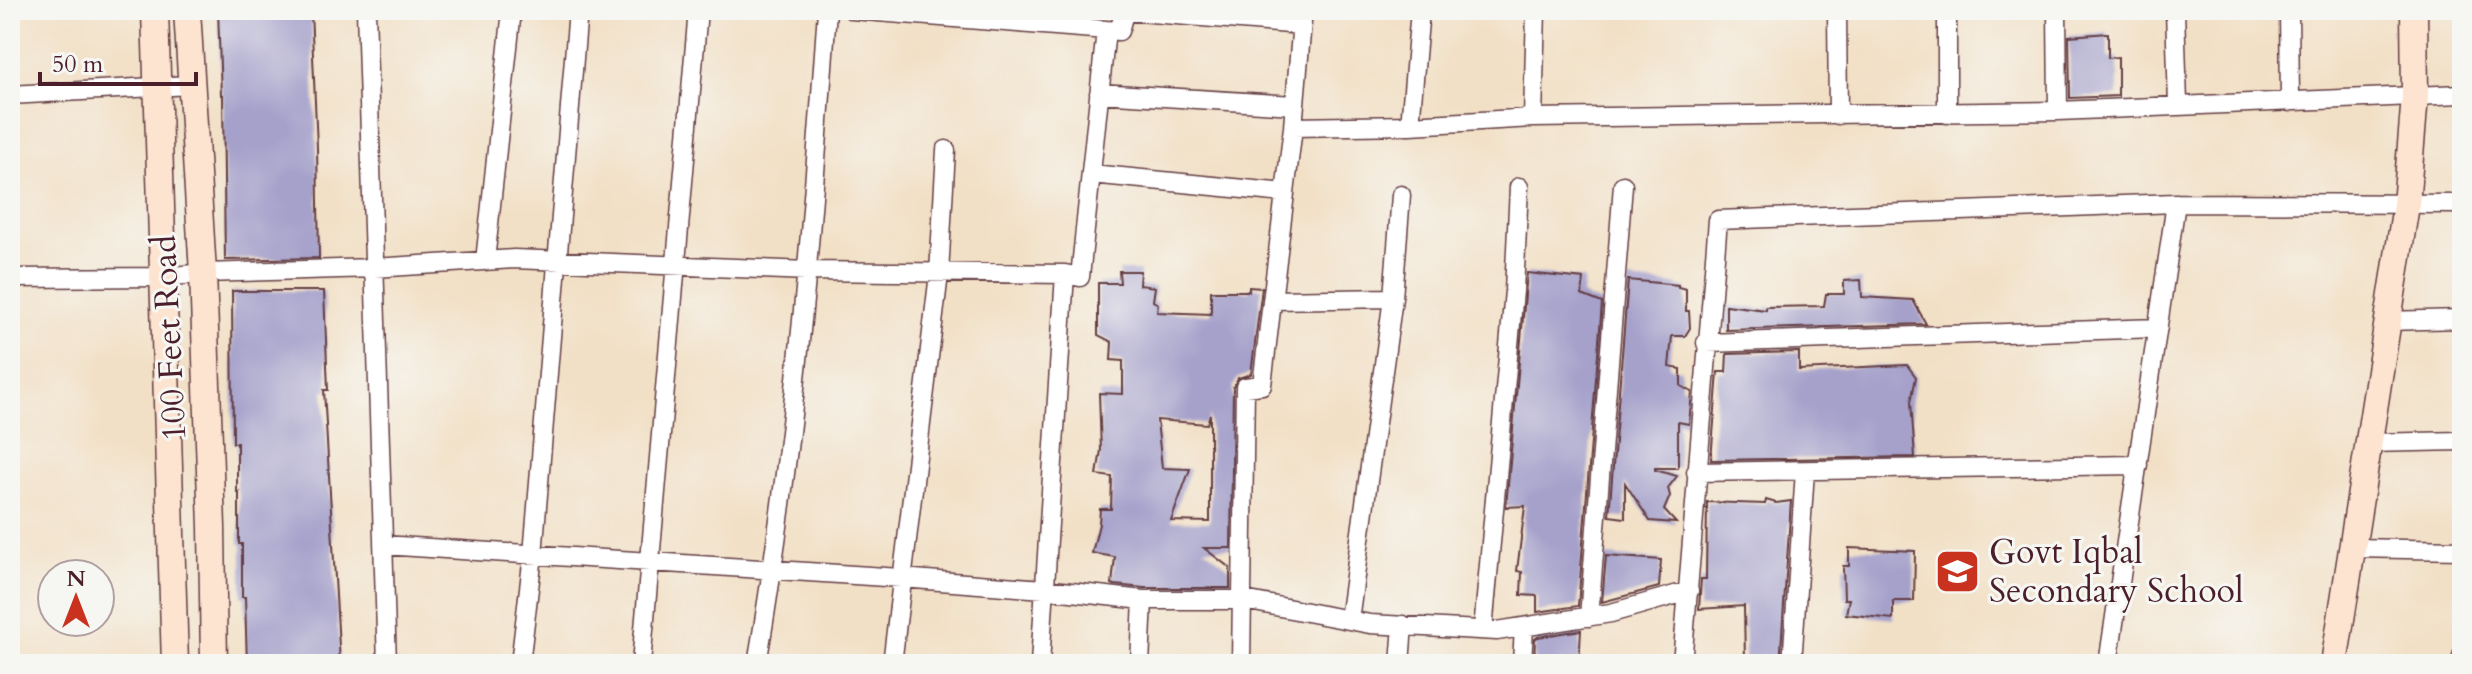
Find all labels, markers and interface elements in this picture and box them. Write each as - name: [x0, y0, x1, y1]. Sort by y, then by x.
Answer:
- scale bar: [40, 36, 196, 86]
- text: 50 m: [52, 48, 104, 81]
- street label: 100 Feet Road: [141, 234, 197, 442]
- place label: Govt Iqbal Secondary School: [1989, 529, 2244, 614]
- school or university icon: Govt Iqbal Secondary School: [1934, 548, 1982, 596]
- north arrow: [36, 558, 116, 638]
- text: N: [66, 564, 86, 594]

